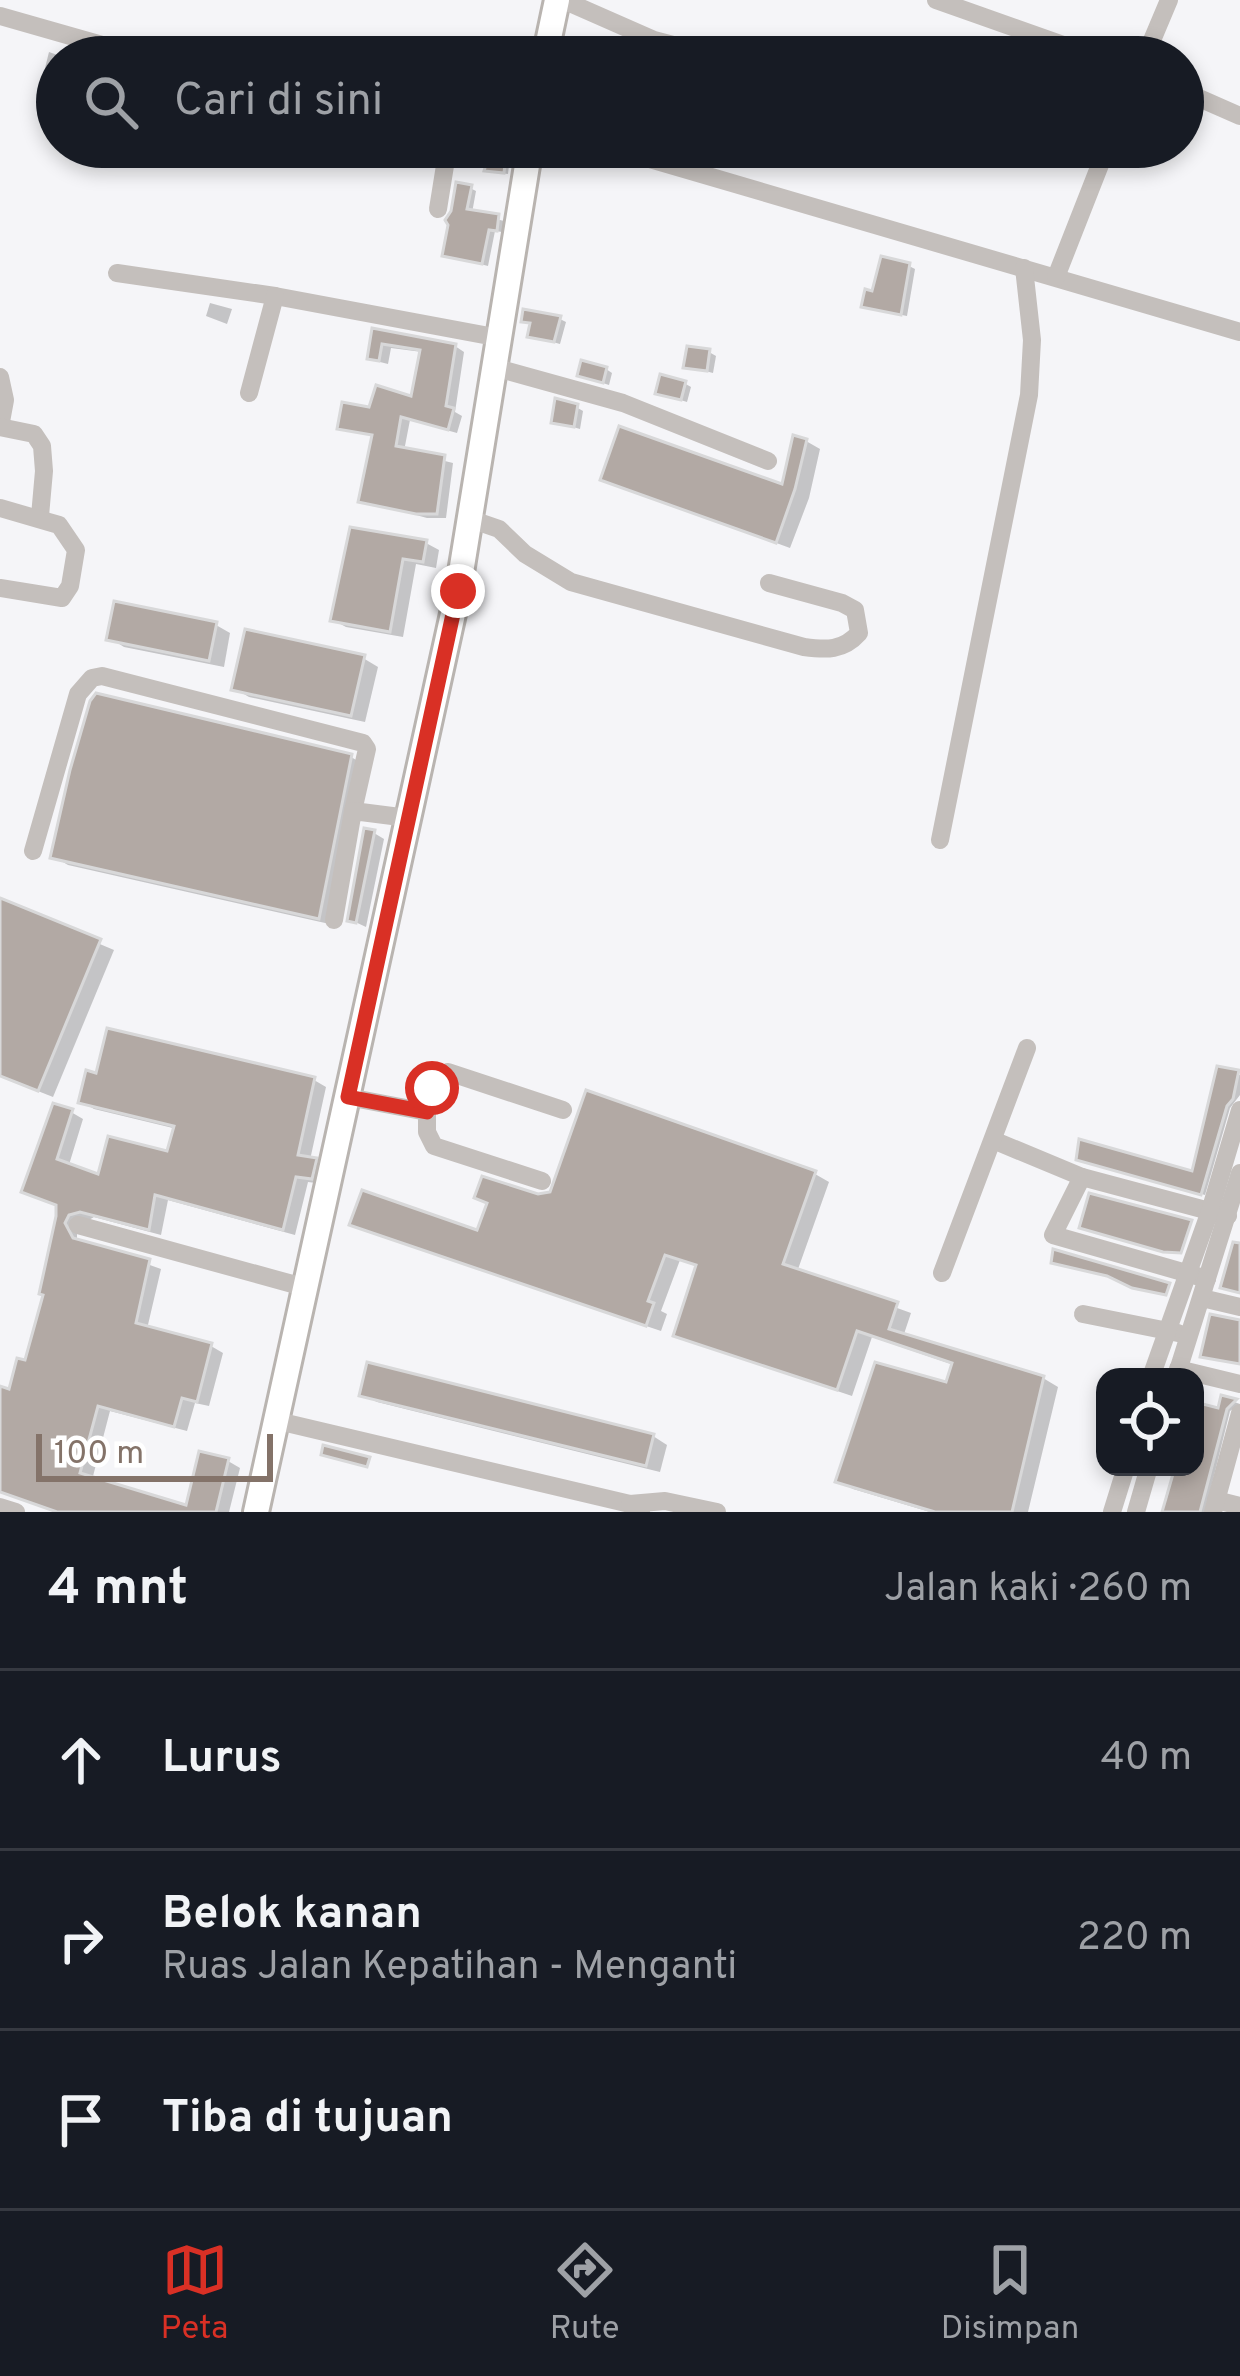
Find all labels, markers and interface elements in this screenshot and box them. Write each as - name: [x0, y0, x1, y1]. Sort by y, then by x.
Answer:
- search box: [36, 36, 1204, 168]
- icon: search: [78, 69, 144, 135]
- text: Cari di sini: [174, 74, 383, 131]
- route end: [431, 564, 485, 618]
- route start: [405, 1061, 459, 1115]
- map controls: [1096, 1368, 1204, 1476]
- button: locate: [1096, 1368, 1204, 1476]
- scale bar: [36, 1428, 273, 1481]
- text: 100 m: [54, 1434, 144, 1476]
- text: 4 mnt: [48, 1558, 188, 1623]
- text: Jalan kaki · 260 m: [884, 1566, 1192, 1615]
- icon: ahead: [48, 1727, 114, 1793]
- text: Lurus: [162, 1731, 282, 1788]
- text: 40 m: [1101, 1735, 1192, 1784]
- text: Belok kanan: [162, 1887, 422, 1944]
- icon: right: [48, 1907, 114, 1973]
- text: 220 m: [1077, 1915, 1192, 1964]
- text: Ruas Jalan Kepatihan - Menganti: [162, 1944, 737, 1993]
- icon: arrive: [48, 2087, 114, 2153]
- text: Tiba di tujuan: [162, 2091, 453, 2148]
- tab: Peta: [161, 2237, 228, 2351]
- tab: Rute: [550, 2237, 620, 2351]
- tab: Disimpan: [941, 2237, 1079, 2351]

